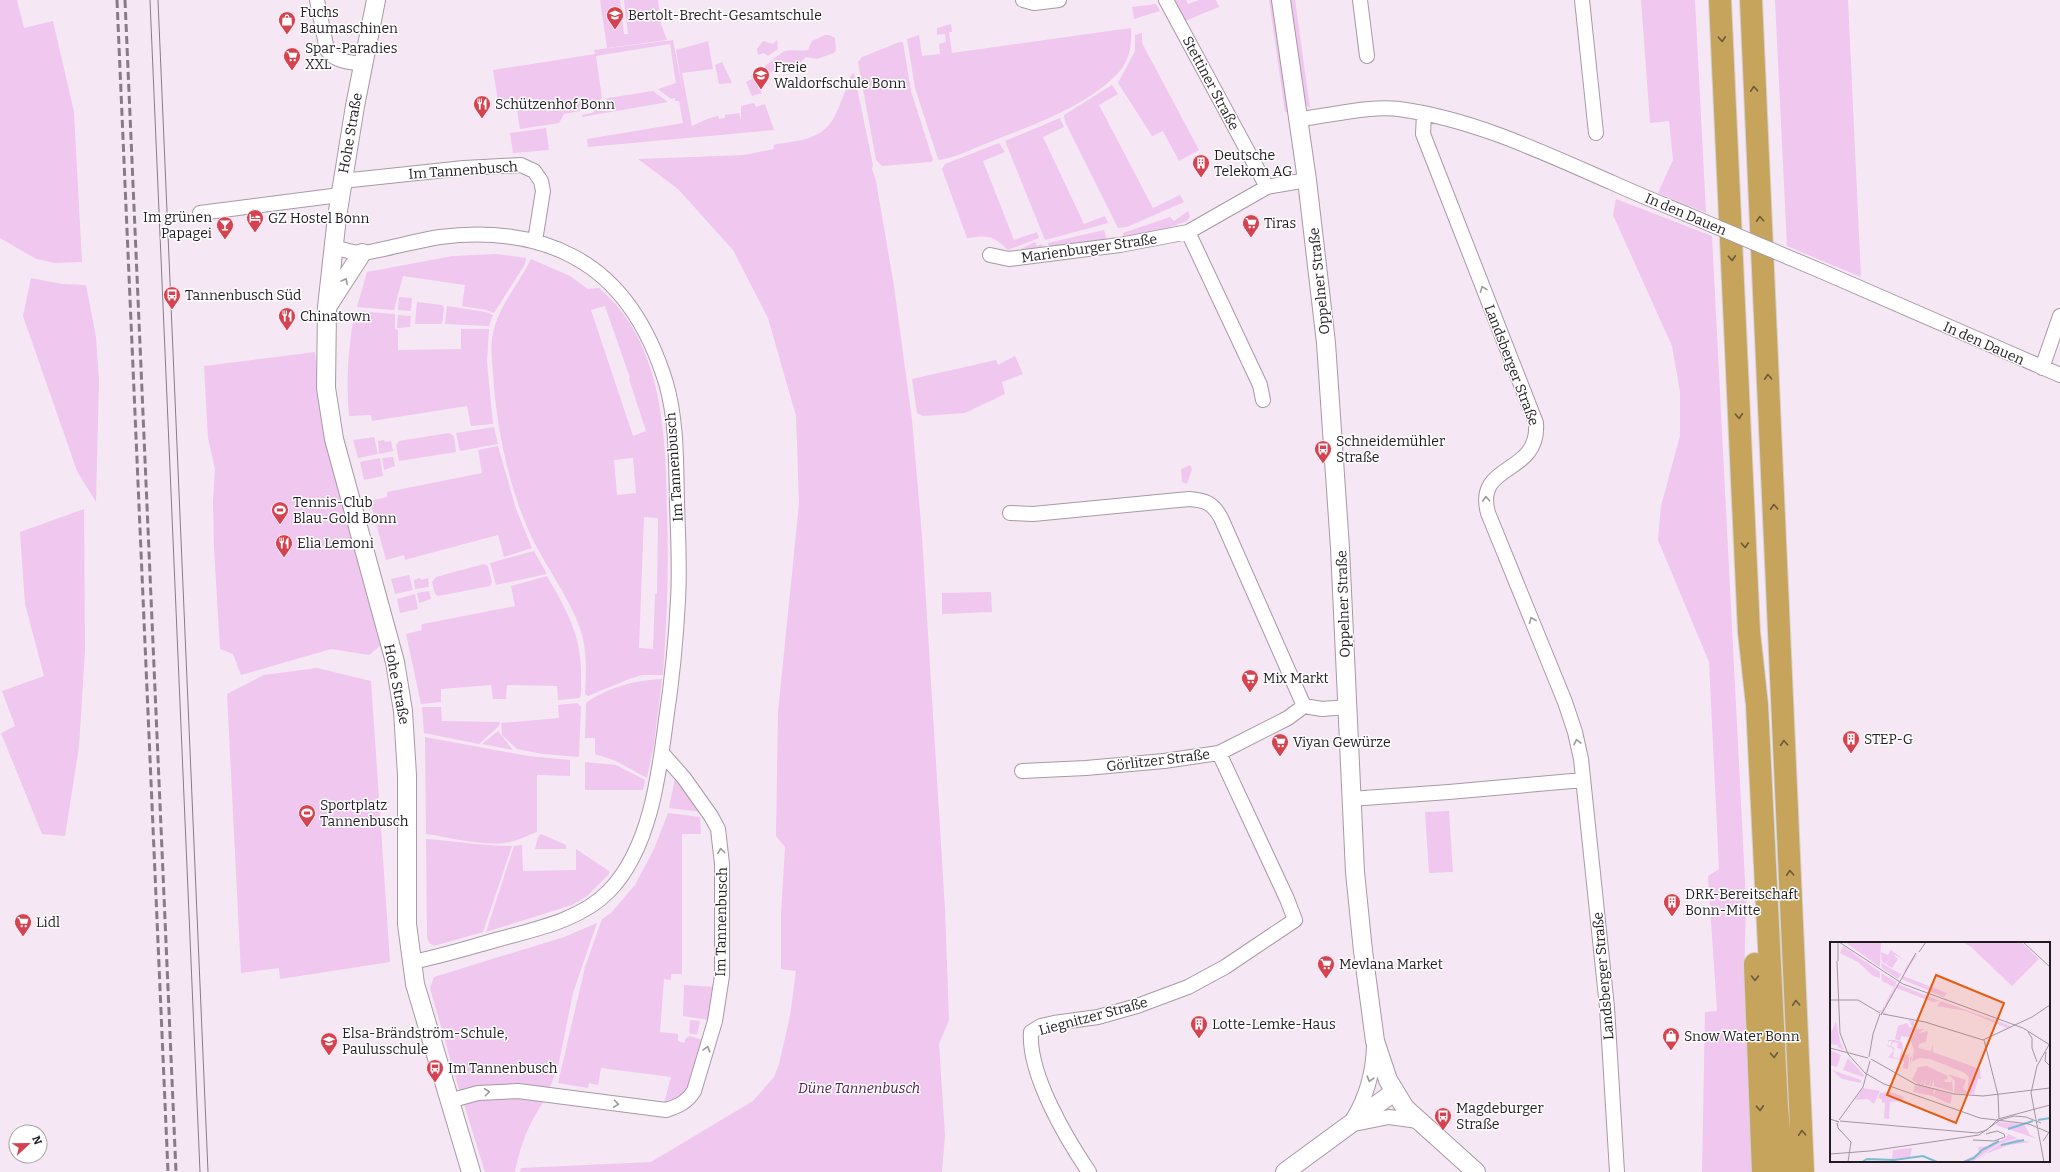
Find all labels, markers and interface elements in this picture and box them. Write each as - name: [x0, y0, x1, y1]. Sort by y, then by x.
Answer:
- place label: Fuchs Baumaschinen: [300, 4, 398, 37]
- school or university icon: Bertolt-Brecht-Gesamtschule: [605, 5, 625, 30]
- place label: Bertolt-Brecht-Gesamtschule: [628, 7, 822, 24]
- shop icon: Fuchs Baumaschinen: [277, 10, 297, 35]
- street label: Stettiner Straße: [1179, 33, 1242, 133]
- one-way arrow: [1717, 36, 1726, 42]
- place label: Spar-Paradies XXL: [305, 40, 397, 73]
- supermarket icon: Spar-Paradies XXL: [282, 46, 302, 71]
- place label: Freie Waldorfschule Bonn: [774, 59, 906, 92]
- school or university icon: Freie Waldorfschule Bonn: [751, 65, 771, 90]
- one-way arrow: [1750, 86, 1759, 92]
- street label: Hohe Straße: [335, 92, 366, 175]
- restaurant icon: Schützenhof Bonn: [472, 94, 492, 119]
- place label: Schützenhof Bonn: [495, 96, 615, 113]
- place label: Deutsche Telekom AG: [1214, 147, 1292, 180]
- building icon: Deutsche Telekom AG: [1191, 153, 1211, 178]
- street label: Im Tannenbusch: [408, 158, 519, 183]
- street label: In den Dauen: [1643, 190, 1729, 239]
- hotel icon: GZ Hostel Bonn: [245, 208, 265, 233]
- place label: Im grünen Papagei: [143, 209, 212, 242]
- place label: GZ Hostel Bonn: [268, 210, 370, 227]
- supermarket icon: Tiras: [1241, 213, 1261, 238]
- bar icon: Im grünen Papagei: [215, 215, 235, 240]
- place label: Tiras: [1264, 215, 1296, 232]
- one-way arrow: [1756, 216, 1765, 222]
- street label: Oppelner Straße: [1305, 227, 1334, 335]
- street label: Marienburger Straße: [1020, 231, 1158, 266]
- one-way arrow: [1728, 255, 1736, 261]
- one-way arrow: [340, 277, 348, 285]
- bus stop icon: Tannenbusch Süd: [162, 285, 182, 310]
- one-way arrow: [1479, 286, 1487, 293]
- place label: Tannenbusch Süd: [185, 287, 301, 304]
- street label: Landsberger Straße: [1481, 302, 1542, 428]
- restaurant icon: Chinatown: [277, 306, 297, 331]
- place label: Chinatown: [300, 308, 371, 325]
- street label: In den Dauen: [1941, 318, 2027, 369]
- one-way arrow: [1763, 374, 1772, 380]
- street label: Im Tannenbusch: [662, 411, 687, 522]
- one-way arrow: [1735, 413, 1743, 419]
- place label: Schneidemühler Straße: [1336, 433, 1445, 466]
- bus stop icon: Schneidemühler Straße: [1313, 439, 1333, 464]
- place label: Tennis-Club Blau-Gold Bonn: [293, 494, 397, 527]
- one-way arrow: [1481, 496, 1490, 502]
- sports icon: Tennis-Club Blau-Gold Bonn: [270, 500, 290, 525]
- one-way arrow: [1769, 504, 1778, 510]
- restaurant icon: Elia Lemoni: [274, 533, 294, 558]
- place label: Elia Lemoni: [297, 535, 374, 552]
- one-way arrow: [1741, 542, 1749, 548]
- street label: Oppelner Straße: [1333, 550, 1354, 658]
- one-way arrow: [1528, 617, 1536, 624]
- street label: Hohe Straße: [380, 642, 413, 726]
- supermarket icon: Mix Markt: [1240, 668, 1260, 693]
- place label: Mix Markt: [1263, 670, 1329, 687]
- building icon: STEP-G: [1841, 729, 1861, 754]
- place label: STEP-G: [1864, 731, 1913, 748]
- supermarket icon: Viyan Gewürze: [1270, 732, 1290, 757]
- place label: Viyan Gewürze: [1293, 734, 1391, 751]
- one-way arrow: [1574, 739, 1582, 745]
- one-way arrow: [1780, 740, 1789, 746]
- street label: Görlitzer Straße: [1105, 746, 1211, 775]
- place label: Sportplatz Tannenbusch: [320, 797, 409, 830]
- sports icon: Sportplatz Tannenbusch: [297, 803, 317, 828]
- one-way arrow: [717, 848, 726, 854]
- street label: Im Tannenbusch: [712, 867, 731, 977]
- one-way arrow: [1786, 870, 1794, 876]
- place label: DRK-Bereitschaft Bonn-Mitte: [1685, 886, 1798, 919]
- building icon: DRK-Bereitschaft Bonn-Mitte: [1662, 892, 1682, 917]
- street label: Landsberger Straße: [1589, 911, 1618, 1041]
- supermarket icon: Lidl: [13, 912, 33, 937]
- place label: Lidl: [36, 914, 60, 931]
- inset map: [1830, 942, 2050, 1162]
- supermarket icon: Mevlana Market: [1316, 954, 1336, 979]
- place label: Mevlana Market: [1339, 956, 1443, 973]
- one-way arrow: [1751, 975, 1759, 981]
- street label: Liegnitzer Straße: [1037, 994, 1149, 1039]
- one-way arrow: [1791, 1000, 1800, 1006]
- building icon: Lotte-Lemke-Haus: [1189, 1014, 1209, 1039]
- place label: Lotte-Lemke-Haus: [1212, 1016, 1336, 1033]
- place label: Elsa-Brändström-Schule, Paulusschule: [342, 1025, 508, 1058]
- shop icon: Snow Water Bonn: [1661, 1026, 1681, 1051]
- place label: Snow Water Bonn: [1684, 1028, 1800, 1045]
- school or university icon: Elsa-Brändström-Schule, Paulusschule: [319, 1031, 339, 1056]
- one-way arrow: [702, 1046, 711, 1053]
- one-way arrow: [1769, 1052, 1778, 1058]
- bus stop icon: Im Tannenbusch: [425, 1058, 445, 1083]
- place label: Im Tannenbusch: [448, 1060, 558, 1077]
- one-way arrow: [1366, 1076, 1375, 1083]
- park label: Düne Tannenbusch: [798, 1080, 920, 1097]
- one-way arrow: [484, 1088, 490, 1097]
- one-way arrow: [613, 1099, 619, 1108]
- place label: Magdeburger Straße: [1456, 1100, 1544, 1133]
- one-way arrow: [1755, 1105, 1764, 1111]
- bus stop icon: Magdeburger Straße: [1433, 1106, 1453, 1131]
- north arrow: [8, 1124, 48, 1164]
- one-way arrow: [1797, 1130, 1806, 1136]
- text: N: [29, 1134, 45, 1147]

